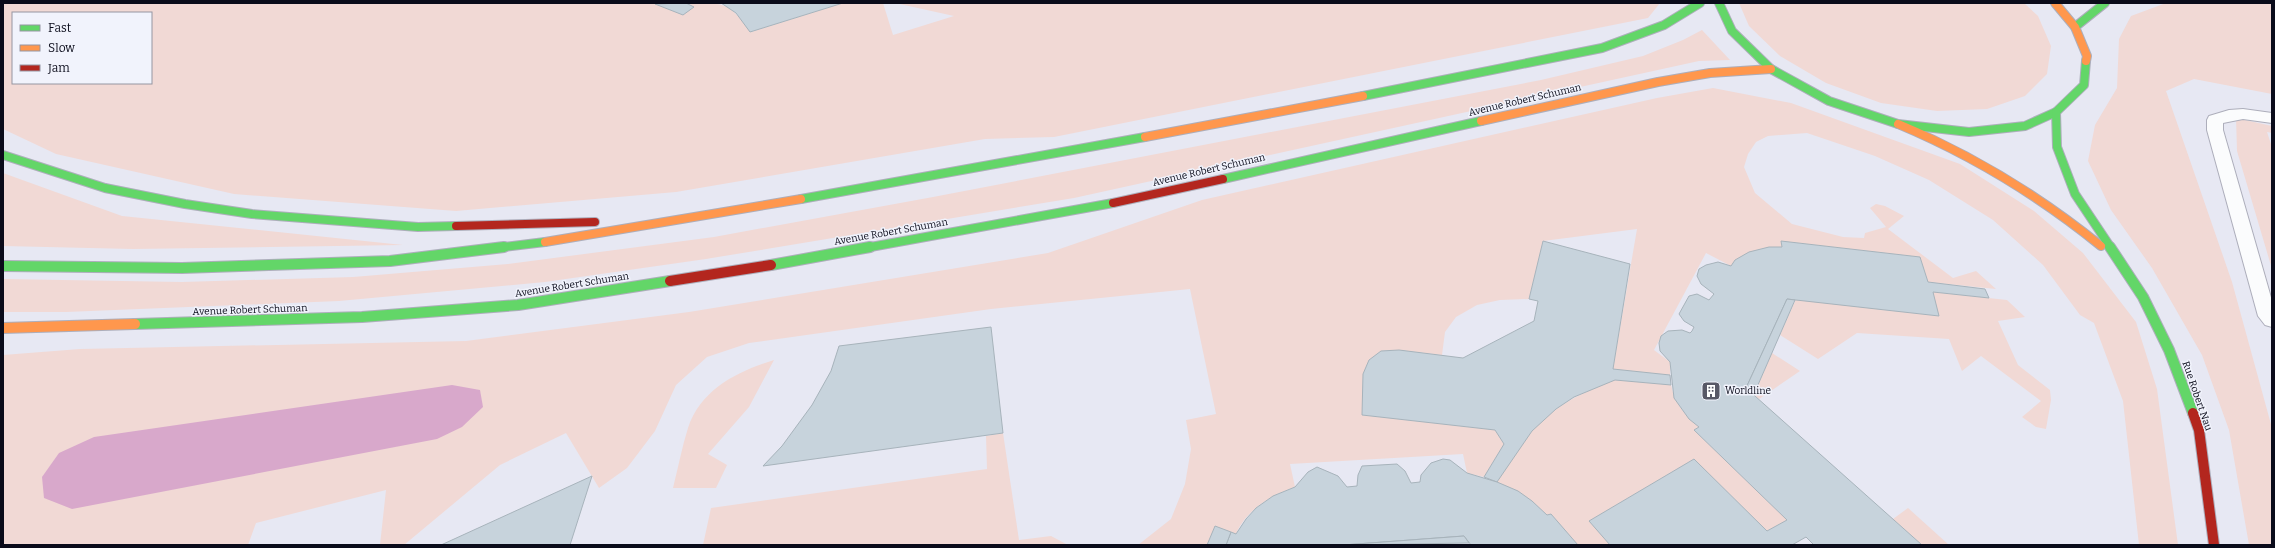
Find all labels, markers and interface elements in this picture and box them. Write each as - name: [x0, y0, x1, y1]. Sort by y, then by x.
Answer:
- legend: [12, 12, 152, 84]
- text: Fast: [48, 21, 72, 35]
- text: Slow: [48, 41, 75, 55]
- text: Jam: [47, 61, 70, 75]
- street label: Avenue Robert Schuman: [1468, 81, 1583, 119]
- street label: Avenue Robert Schuman: [1152, 151, 1267, 189]
- street label: Avenue Robert Schuman: [833, 216, 949, 248]
- street label: Avenue Robert Schuman: [514, 270, 630, 300]
- street label: Avenue Robert Schuman: [192, 302, 308, 318]
- street label: Rue Robert Nau: [2179, 360, 2215, 432]
- building icon: Worldline: [1700, 380, 1722, 402]
- place label: Worldline: [1725, 385, 1771, 397]

